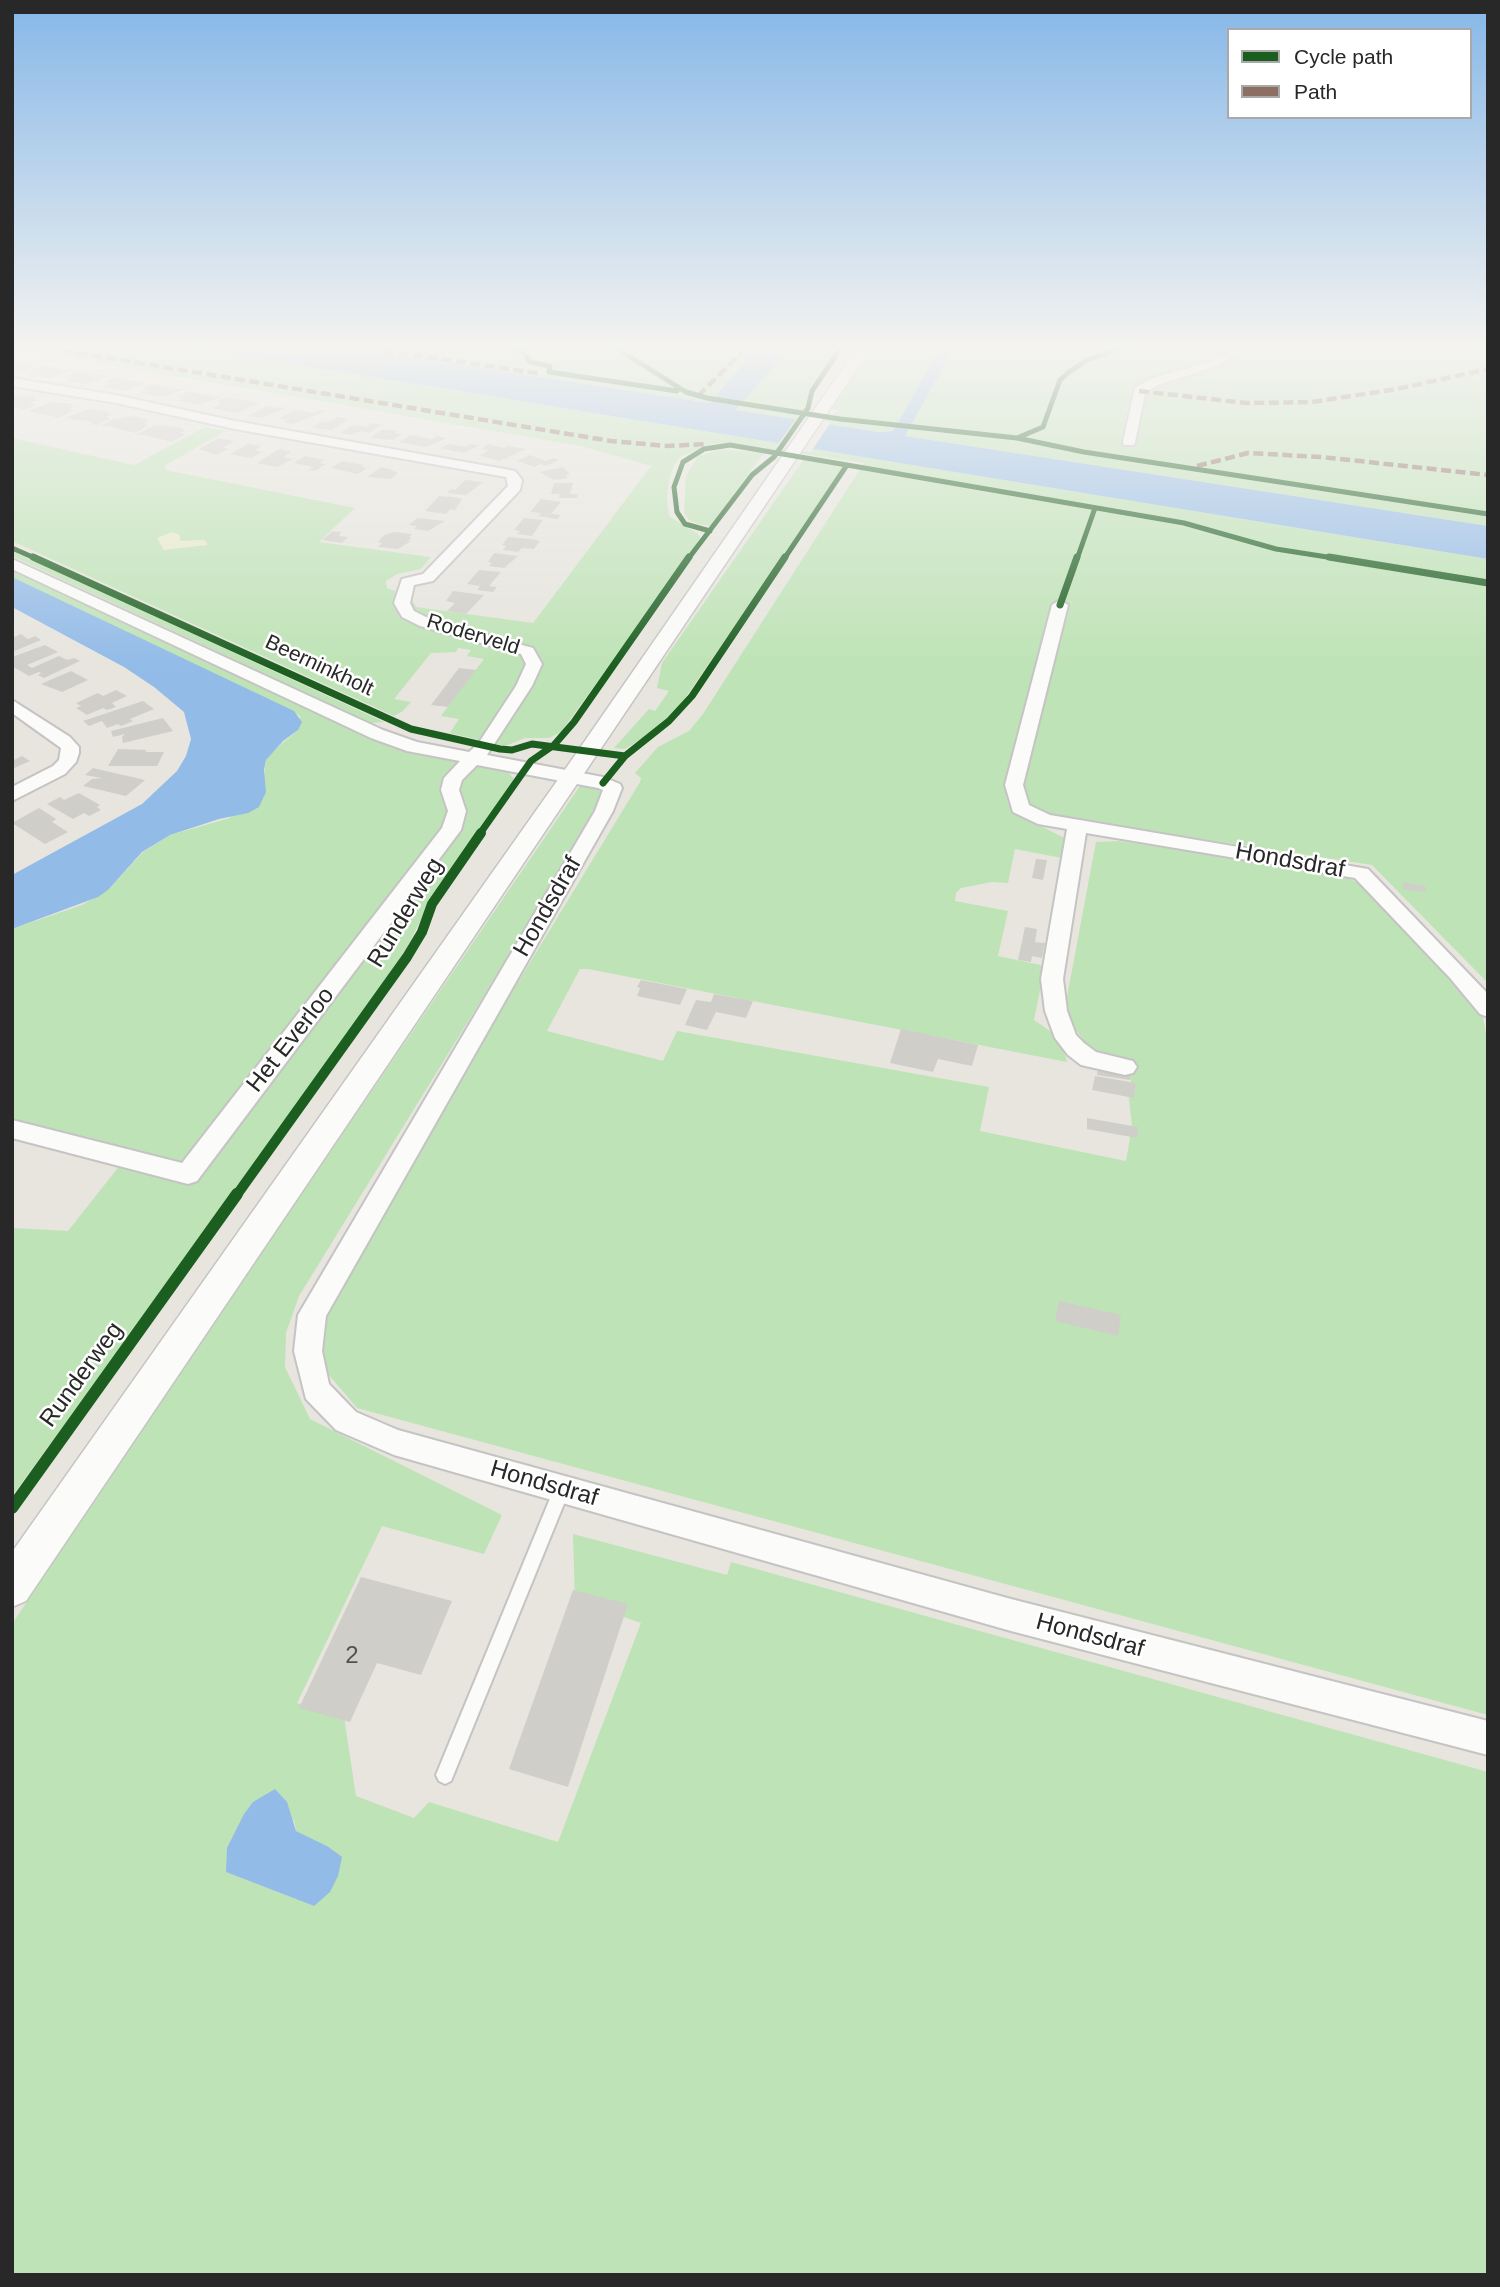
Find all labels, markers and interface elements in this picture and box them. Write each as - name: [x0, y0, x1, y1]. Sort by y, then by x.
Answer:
- legend: [1227, 28, 1472, 119]
- text: Cycle path: [1294, 45, 1393, 68]
- text: Path: [1294, 80, 1337, 103]
- street label: Roderveld: [424, 609, 522, 661]
- street label: Beerninkholt: [261, 630, 377, 702]
- street label: Hondsdraf: [1233, 837, 1347, 885]
- street label: Hondsdraf: [508, 852, 588, 962]
- street label: Runderweg: [362, 853, 450, 973]
- street label: Het Everloo: [241, 982, 341, 1098]
- street label: Runderweg: [34, 1317, 130, 1433]
- street label: Hondsdraf: [487, 1455, 601, 1513]
- street label: Hondsdraf: [1033, 1608, 1147, 1664]
- house number: 2: [345, 1642, 359, 1670]

